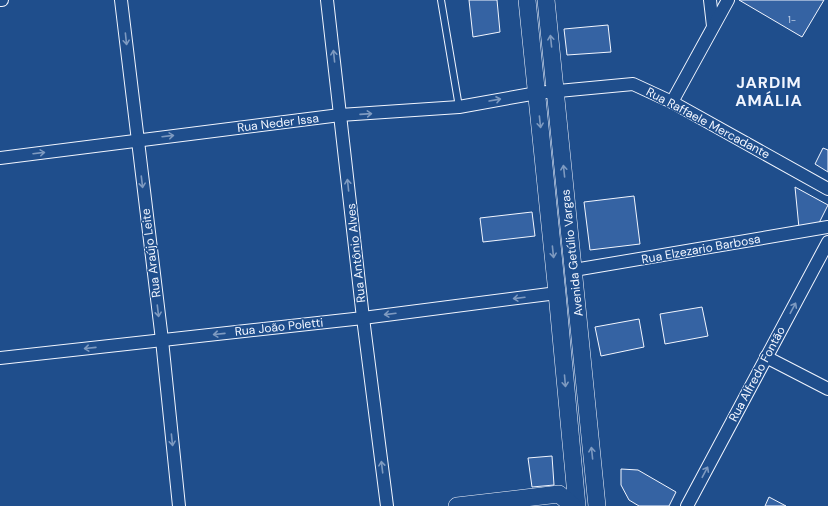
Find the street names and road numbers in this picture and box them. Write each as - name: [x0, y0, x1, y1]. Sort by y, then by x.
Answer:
- street label: Rua Raffaele Mercadante: [643, 84, 773, 163]
- street label: Rua Neder Issa: [236, 110, 320, 136]
- street label: Avenida Getúlio Vargas: [557, 189, 587, 317]
- street label: Rua Antônio Alves: [343, 203, 369, 303]
- street label: Rua Araújo Leite: [138, 207, 164, 299]
- street label: Rua Elzezario Barbosa: [640, 231, 762, 267]
- street label: Rua João Poletti: [234, 314, 324, 340]
- street label: Rua Alfredo Fontão: [725, 324, 789, 424]

